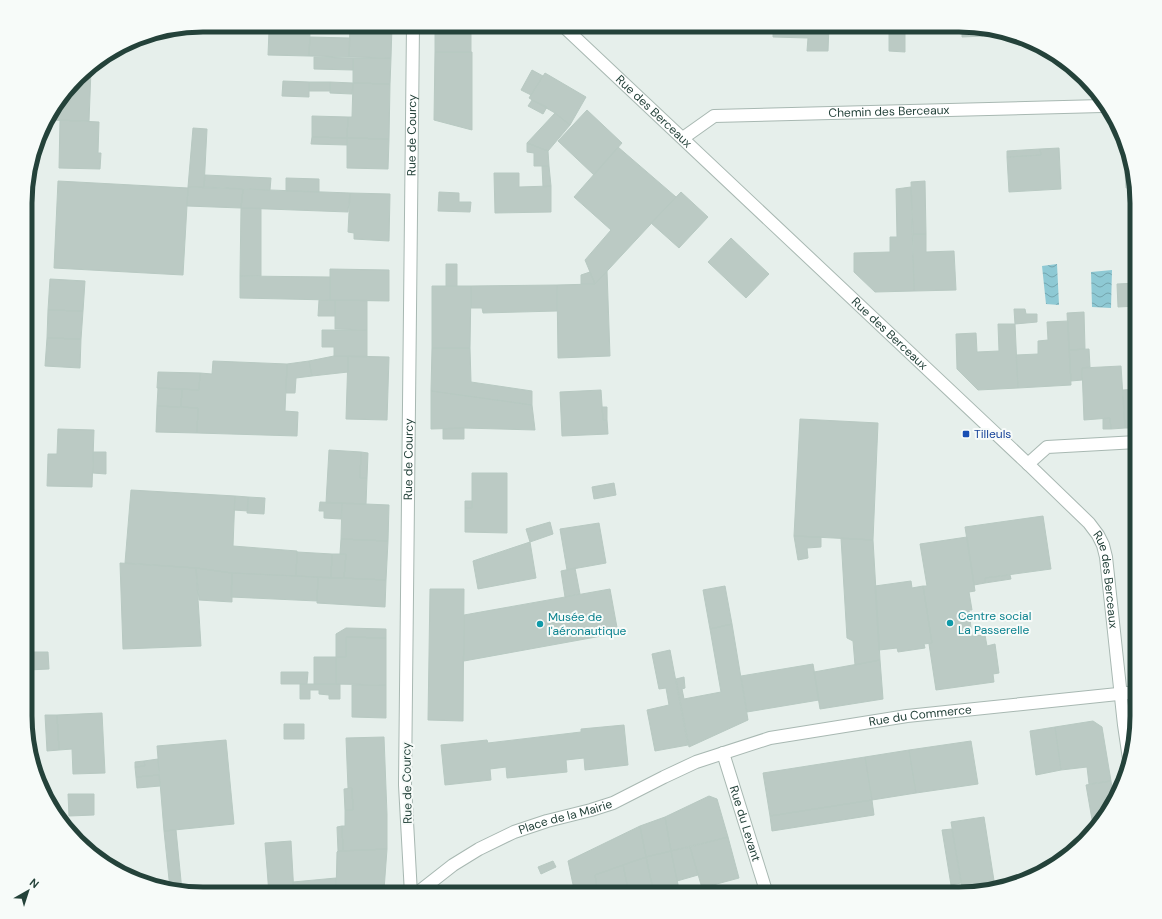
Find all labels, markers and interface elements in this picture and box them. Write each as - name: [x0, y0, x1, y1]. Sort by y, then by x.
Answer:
- street label: Rue des Berceaux: [612, 72, 695, 151]
- street label: Rue de Courcy: [403, 94, 420, 176]
- street label: Chemin des Berceaux: [828, 102, 950, 121]
- street label: Rue des Berceaux: [848, 294, 931, 373]
- street label: Rue de Courcy: [400, 418, 417, 500]
- place label: Tilleuls: [974, 426, 1011, 442]
- marker: Tilleuls: [961, 429, 971, 439]
- street label: Rue des Berceaux: [1089, 527, 1122, 629]
- place label: Centre social La Passerelle: [958, 608, 1031, 638]
- place label: Musée de l'aéronautique: [548, 609, 627, 639]
- marker: Centre social La Passerelle: [945, 618, 955, 628]
- marker: Musée de l'aéronautique: [535, 619, 545, 629]
- street label: Rue du Commerce: [868, 701, 973, 730]
- street label: Rue de Courcy: [398, 742, 416, 824]
- street label: Rue du Levant: [726, 784, 764, 864]
- street label: Place de la Mairie: [516, 796, 614, 838]
- north arrow: [8, 871, 48, 911]
- text: N: [27, 875, 42, 891]

